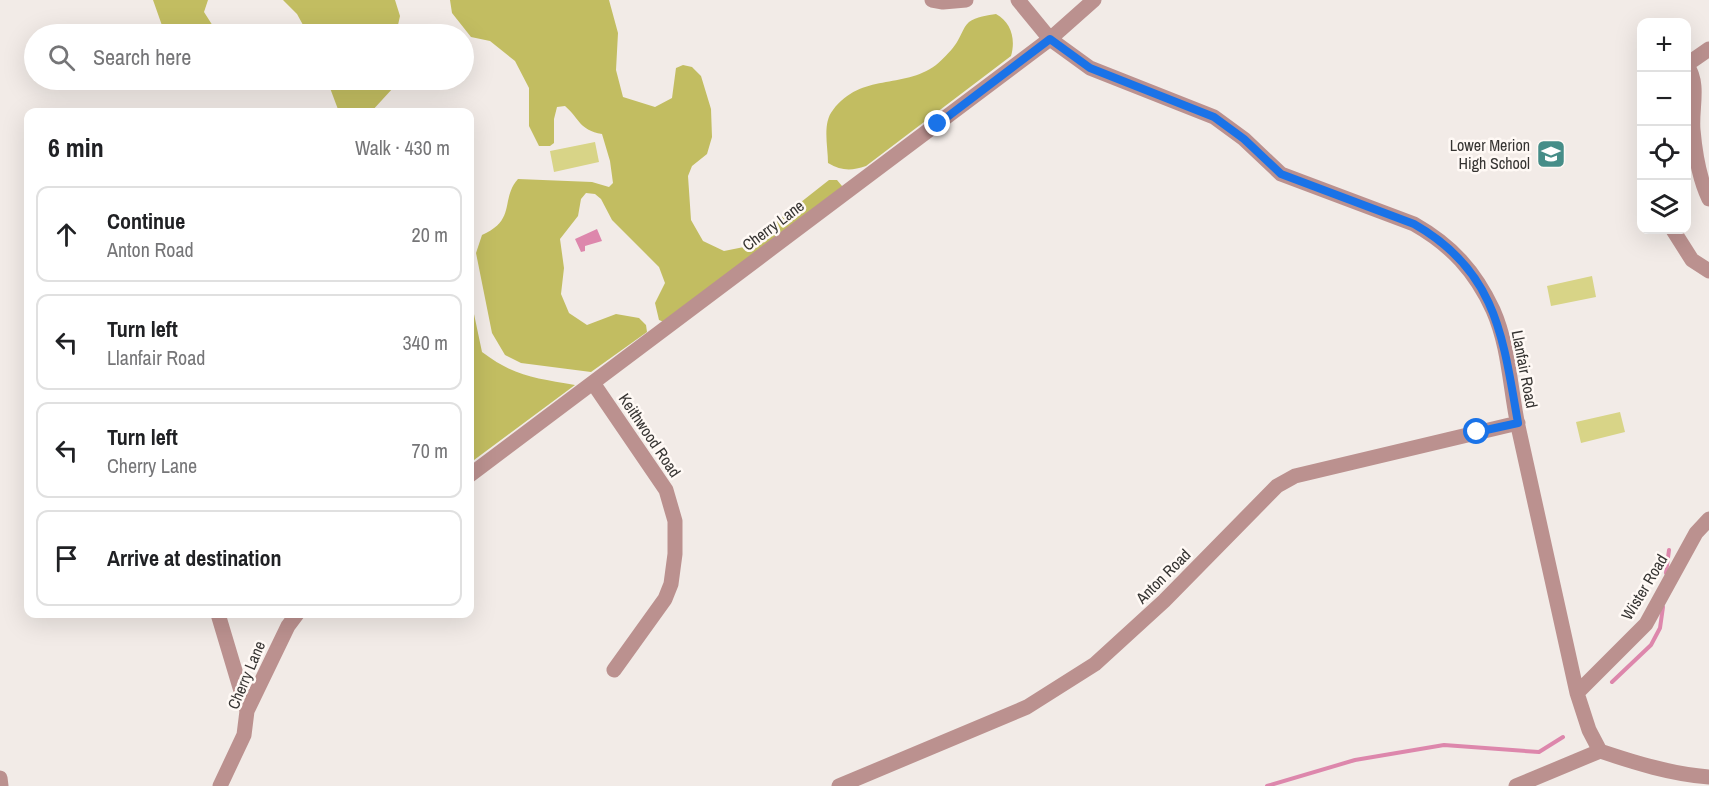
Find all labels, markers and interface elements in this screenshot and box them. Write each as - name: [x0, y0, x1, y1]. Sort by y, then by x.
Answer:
- map controls: [1637, 18, 1691, 234]
- button: +: [1637, 18, 1691, 72]
- search box: [24, 24, 474, 90]
- icon: search: [45, 41, 78, 74]
- text: Search here: [93, 42, 191, 72]
- button: −: [1637, 72, 1691, 126]
- route end: [924, 110, 950, 136]
- button: locate: [1637, 126, 1691, 180]
- text: 6 min: [48, 130, 104, 165]
- text: Walk · 430 m: [355, 134, 450, 161]
- place label: Lower Merion High School: [1450, 134, 1530, 174]
- school or university icon: Lower Merion High School: [1535, 138, 1567, 170]
- button: layers: [1637, 180, 1691, 234]
- street label: Cherry Lane: [738, 194, 808, 256]
- text: Continue: [107, 206, 185, 236]
- icon: ahead: [50, 218, 83, 251]
- text: 20 m: [412, 221, 448, 248]
- text: Anton Road: [107, 236, 194, 263]
- text: Turn left: [107, 314, 178, 344]
- icon: left: [50, 326, 83, 359]
- street label: Llanfair Road: [1507, 328, 1543, 410]
- text: 340 m: [402, 329, 448, 356]
- text: Llanfair Road: [107, 344, 205, 371]
- street label: Keithwood Road: [614, 389, 686, 481]
- route start: [1463, 418, 1489, 444]
- text: Turn left: [107, 422, 178, 452]
- icon: left: [50, 434, 83, 467]
- text: 70 m: [412, 437, 448, 464]
- text: Cherry Lane: [107, 452, 197, 479]
- icon: arrive: [50, 542, 83, 575]
- text: Arrive at destination: [107, 543, 281, 573]
- street label: Anton Road: [1130, 544, 1195, 609]
- street label: Wister Road: [1616, 550, 1672, 624]
- street label: Cherry Lane: [222, 637, 270, 713]

